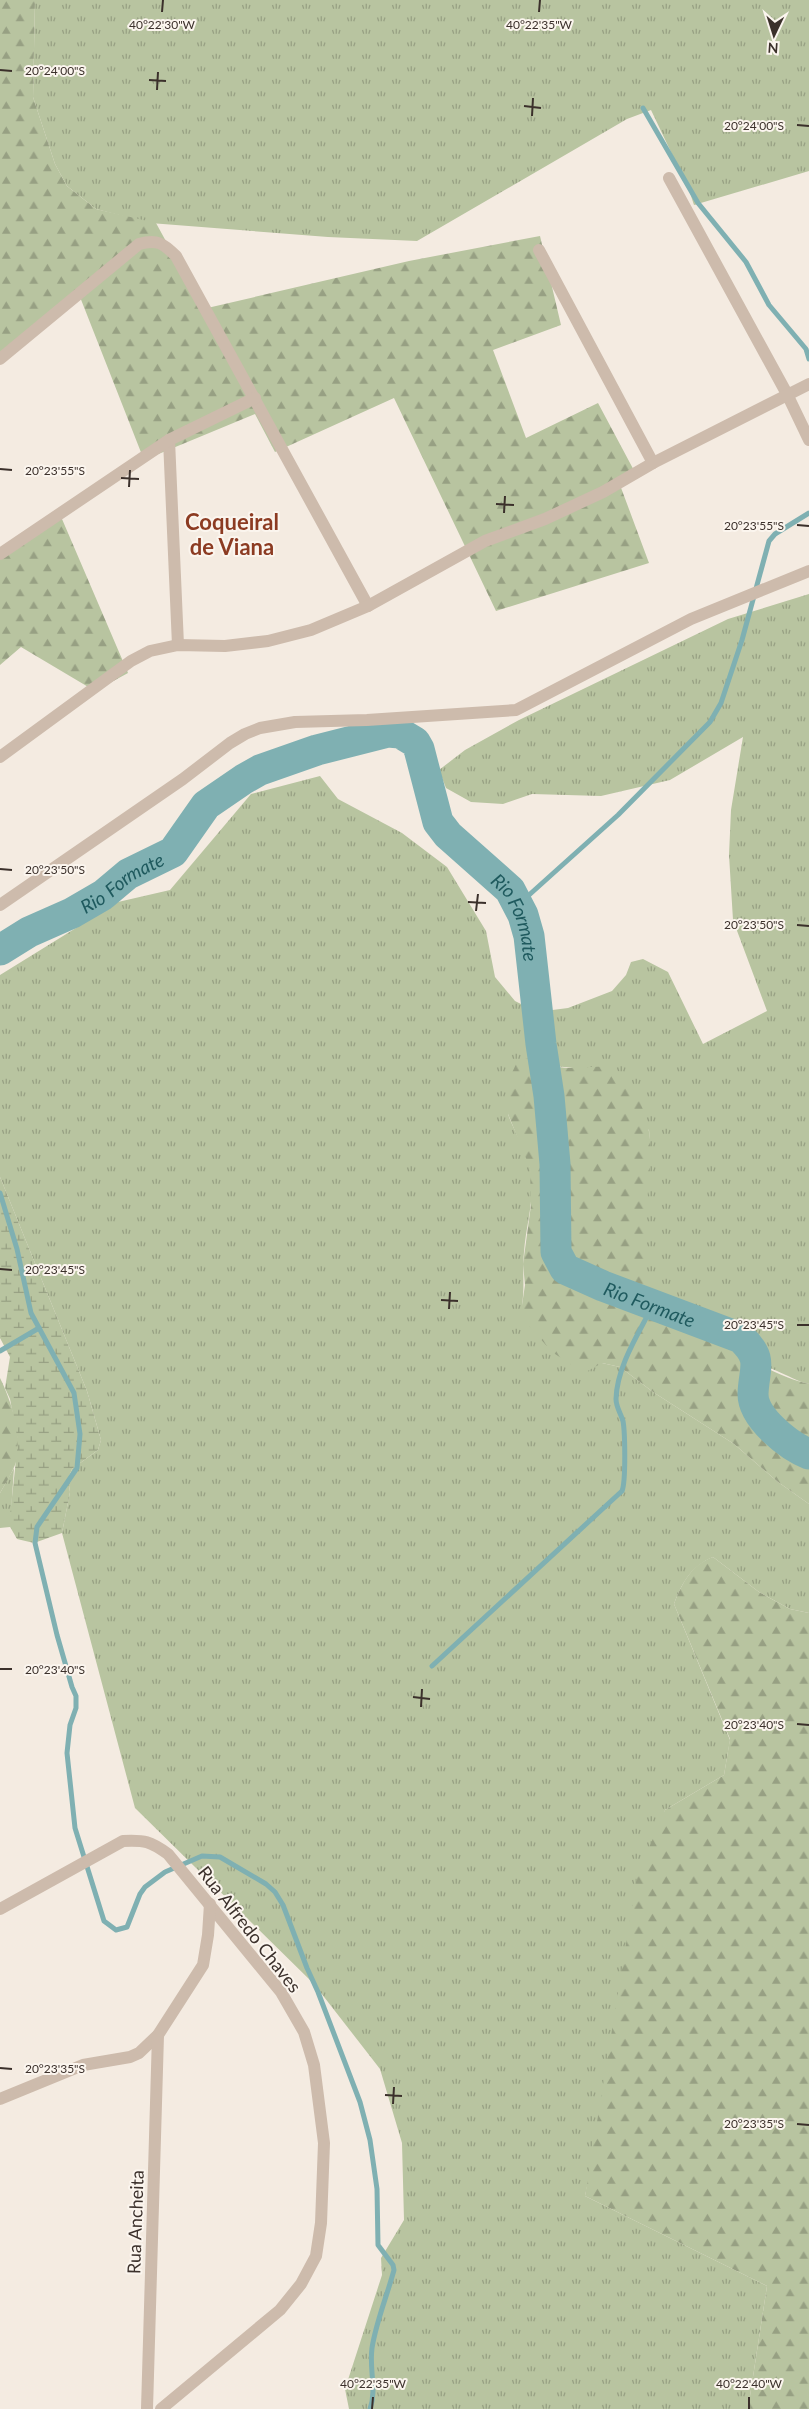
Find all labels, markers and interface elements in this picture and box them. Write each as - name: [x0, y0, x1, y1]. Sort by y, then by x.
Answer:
- north arrow: [749, 10, 799, 60]
- text: 40°22'30"W: [129, 17, 196, 32]
- text: 40°22'35"W: [506, 17, 573, 32]
- text: N: [767, 40, 779, 57]
- text: 20°24'00"S: [25, 63, 85, 78]
- text: 20°24'00"S: [724, 118, 784, 133]
- text: 20°23'55"S: [25, 463, 85, 478]
- district label: Coqueiral de Viana: [185, 508, 279, 560]
- text: 20°23'55"S: [724, 518, 784, 533]
- water label: Rio Formate: [76, 847, 167, 917]
- text: 20°23'50"S: [25, 862, 85, 877]
- water label: Rio Formate: [487, 868, 543, 962]
- text: 20°23'50"S: [724, 917, 784, 932]
- text: 20°23'45"S: [25, 1262, 85, 1277]
- water label: Rio Formate: [601, 1276, 699, 1331]
- text: 20°23'45"S: [724, 1317, 784, 1332]
- text: 20°23'40"S: [25, 1662, 85, 1677]
- text: 20°23'40"S: [724, 1717, 784, 1732]
- street label: Rua Alfredo Chaves: [194, 1861, 306, 1997]
- text: 20°23'35"S: [25, 2061, 85, 2076]
- text: 20°23'35"S: [724, 2116, 784, 2131]
- street label: Rua Ancheita: [122, 2170, 148, 2274]
- text: 40°22'35"W: [340, 2376, 407, 2391]
- text: 40°22'40"W: [716, 2376, 783, 2391]

